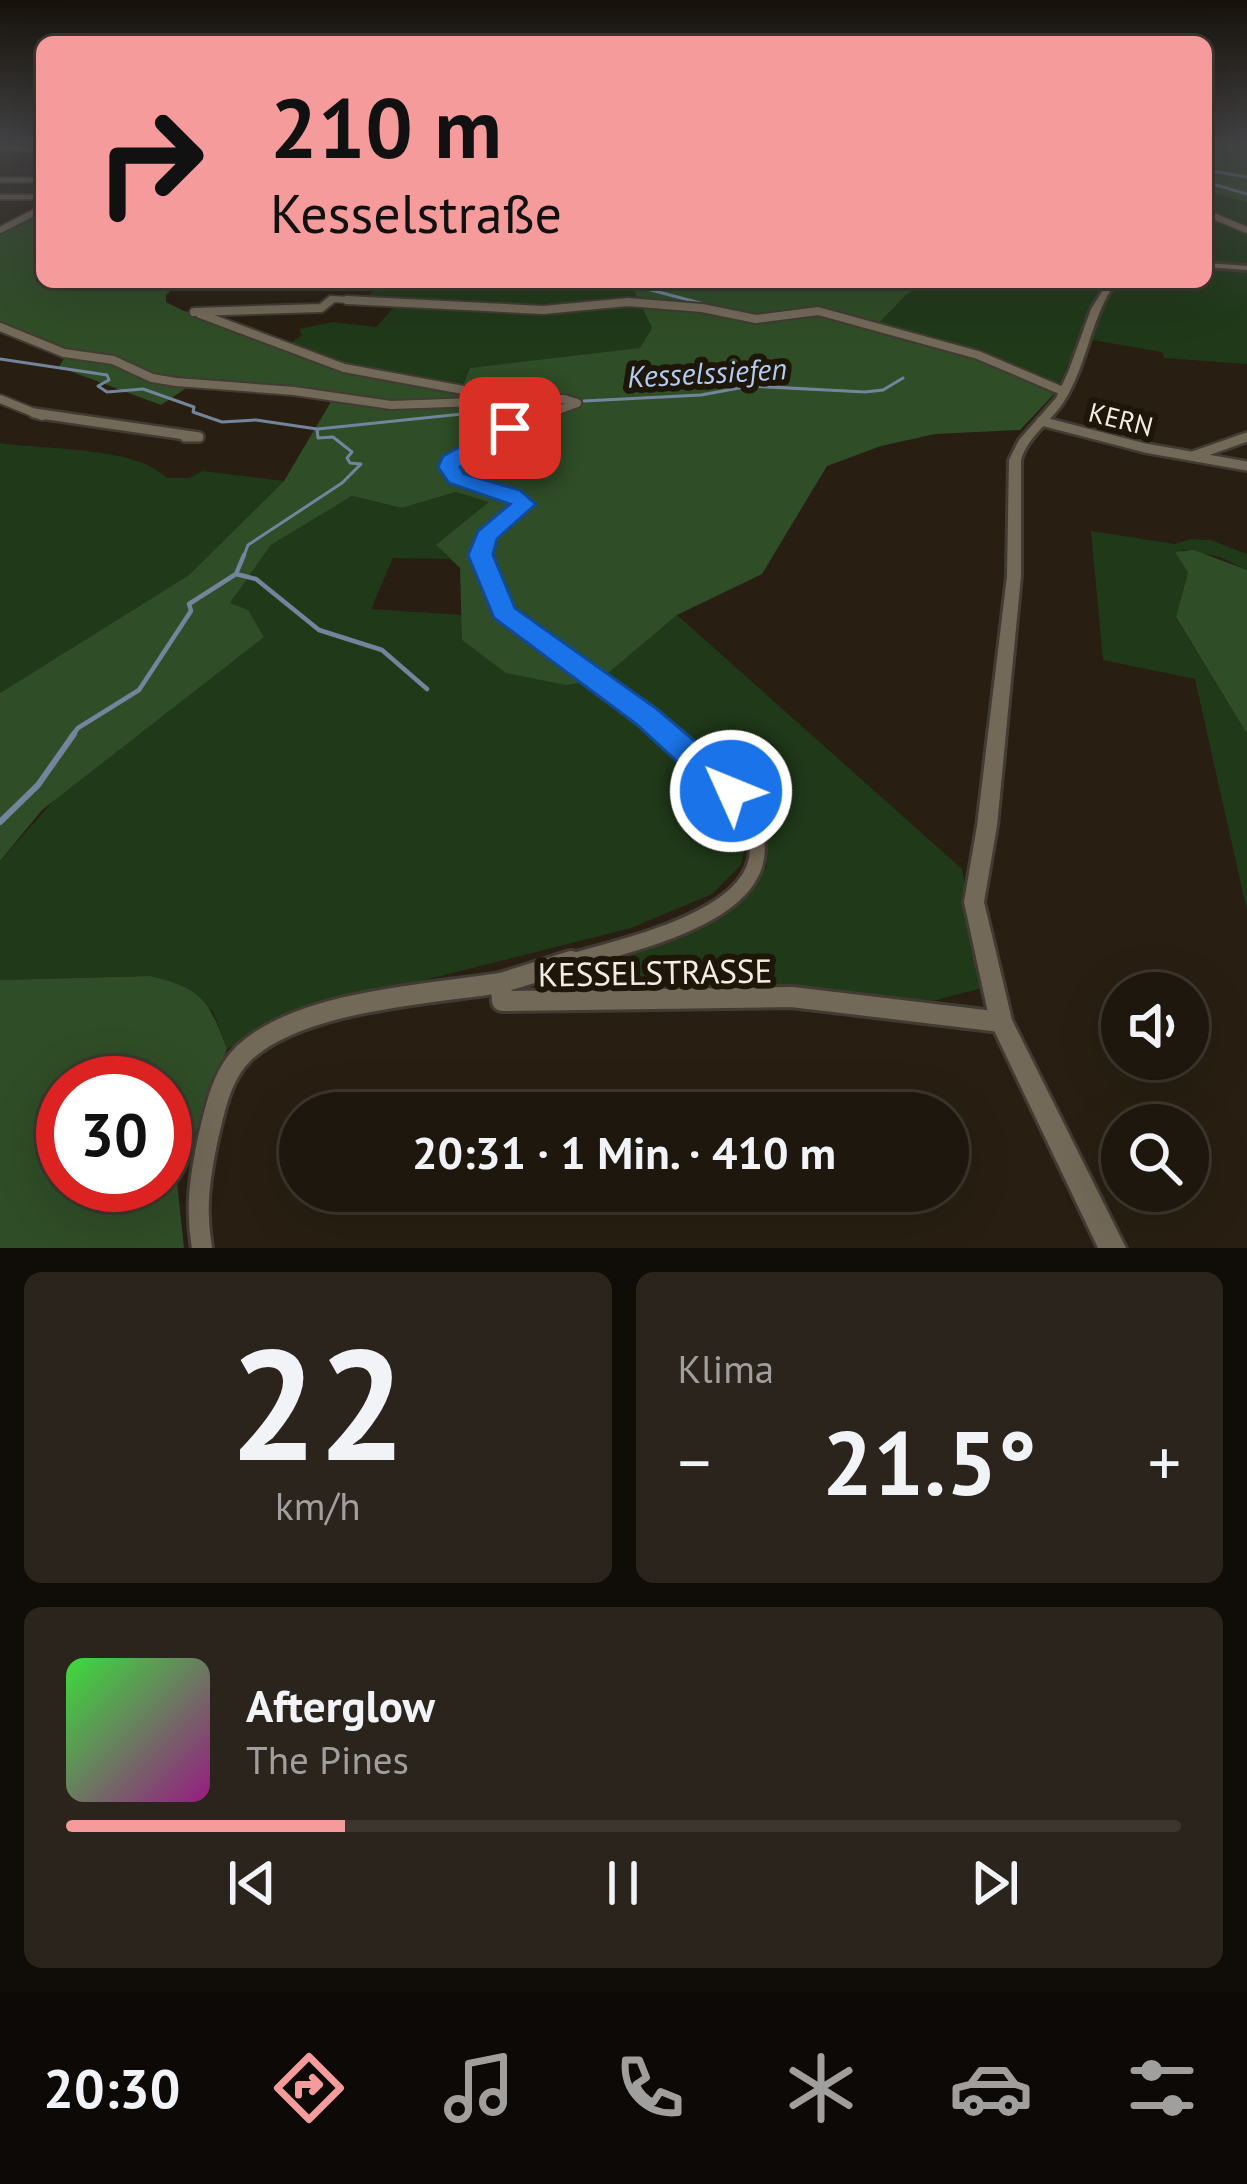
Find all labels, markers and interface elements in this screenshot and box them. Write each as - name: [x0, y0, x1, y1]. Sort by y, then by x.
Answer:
- text: 210 m: [270, 72, 502, 181]
- icon: right: [72, 84, 228, 240]
- text: Kesselstraße: [270, 178, 562, 248]
- water label: Kesselssiefen: [626, 348, 788, 396]
- pin: [459, 377, 561, 479]
- icon: arrive: [477, 395, 543, 461]
- street label: KERN: [1085, 395, 1157, 443]
- position arrow: [668, 728, 794, 854]
- street label: KESSELSTRASSE: [538, 948, 772, 996]
- map controls: [1101, 972, 1209, 1212]
- button: sound: [1101, 972, 1209, 1080]
- speed limit sign: 30: [36, 1056, 192, 1212]
- button: search: [1101, 1104, 1209, 1212]
- text: 20:31 · 1 Min. · 410 m: [412, 1123, 836, 1181]
- text: 22: [229, 1301, 406, 1503]
- text: Klima: [678, 1343, 774, 1394]
- text: 21.5°: [822, 1403, 1037, 1520]
- text: −: [678, 1419, 711, 1504]
- text: +: [1148, 1419, 1181, 1504]
- text: km/h: [275, 1480, 361, 1531]
- text: Afterglow: [246, 1676, 435, 1734]
- text: The Pines: [246, 1734, 409, 1785]
- icon: previous: [219, 1850, 285, 1916]
- icon: pause: [590, 1850, 656, 1916]
- icon: next: [962, 1850, 1028, 1916]
- icon: directions: [267, 2046, 351, 2130]
- icon: music: [437, 2046, 521, 2130]
- icon: phone: [608, 2046, 692, 2130]
- icon: climate: [779, 2046, 863, 2130]
- icon: car: [949, 2046, 1033, 2130]
- icon: filters: [1120, 2046, 1204, 2130]
- text: 20:30: [43, 2053, 180, 2123]

